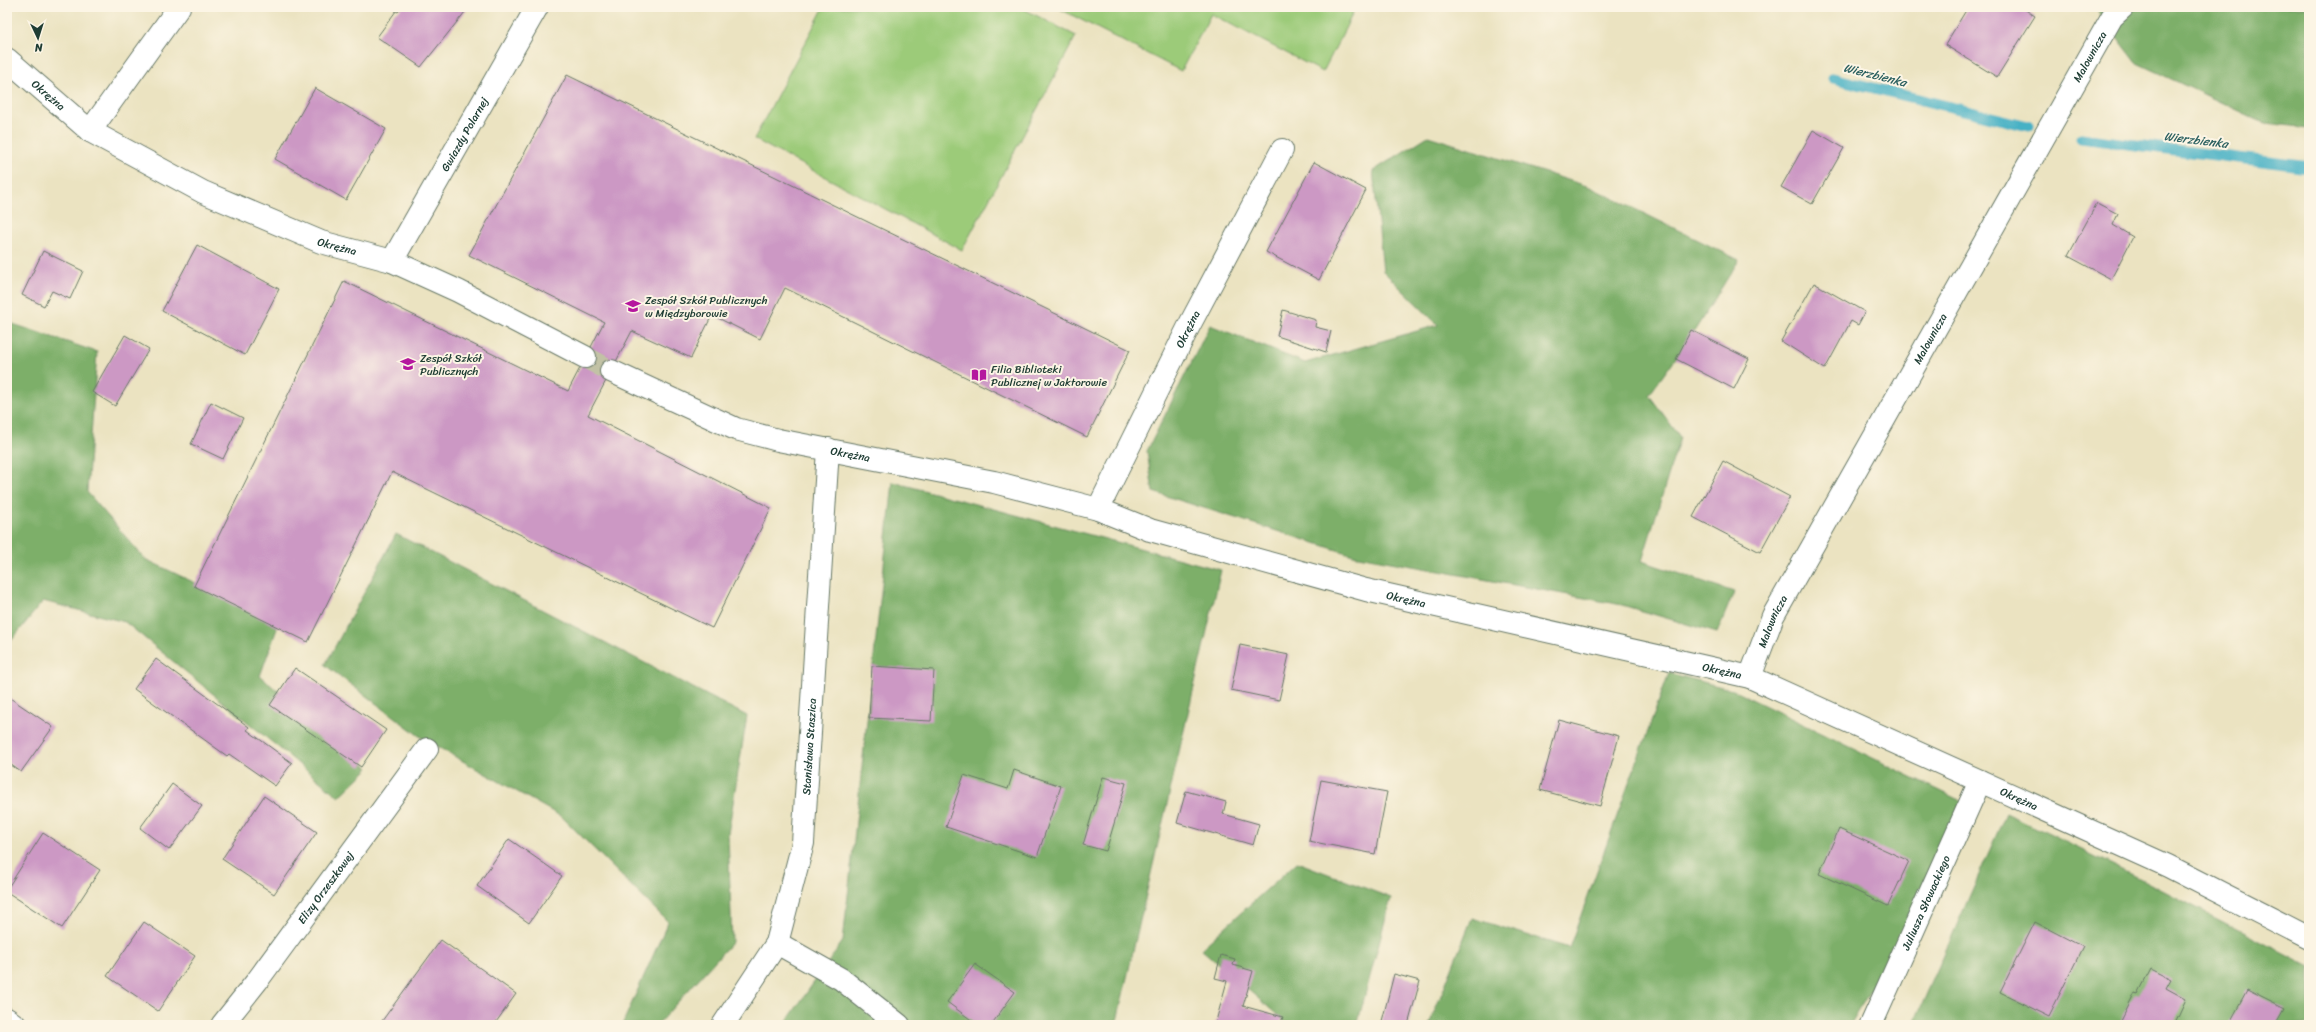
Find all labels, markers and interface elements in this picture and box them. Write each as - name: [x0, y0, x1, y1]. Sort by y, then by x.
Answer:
- north arrow: [18, 18, 58, 58]
- street label: Malownicza: [2068, 27, 2112, 86]
- text: N: [34, 38, 44, 57]
- water label: Wierzbienka: [1841, 57, 1911, 94]
- street label: Okrężna: [27, 75, 70, 116]
- street label: Gwiazdy Polarnej: [436, 93, 494, 175]
- water label: Wierzbienka: [2163, 125, 2231, 155]
- street label: Okrężna: [315, 232, 359, 261]
- place label: Zespół Szkół Publicznych w Międzyborowie: [645, 291, 768, 323]
- school or university icon: Zespół Szkół Publicznych w Międzyborowie: [624, 297, 642, 315]
- street label: Okrężna: [1171, 307, 1206, 351]
- street label: Malownicza: [1908, 309, 1953, 368]
- place label: Zespół Szkół Publicznych: [420, 349, 483, 381]
- school or university icon: Zespół Szkół Publicznych: [399, 355, 417, 373]
- place label: Filia Biblioteki Publicznej w Jaktorowie: [991, 360, 1107, 392]
- library icon: Filia Biblioteki Publicznej w Jaktorowie: [970, 366, 988, 384]
- street label: Okrężna: [829, 441, 872, 468]
- street label: Okrężna: [1384, 586, 1428, 613]
- street label: Malownicza: [1753, 591, 1793, 651]
- street label: Okrężna: [1700, 657, 1744, 685]
- street label: Stanisława Staszica: [797, 697, 822, 796]
- street label: Okrężna: [1997, 782, 2041, 816]
- street label: Elizy Orzeszkowej: [293, 847, 359, 928]
- street label: Juliusza Słowackiego: [1896, 852, 1956, 954]

